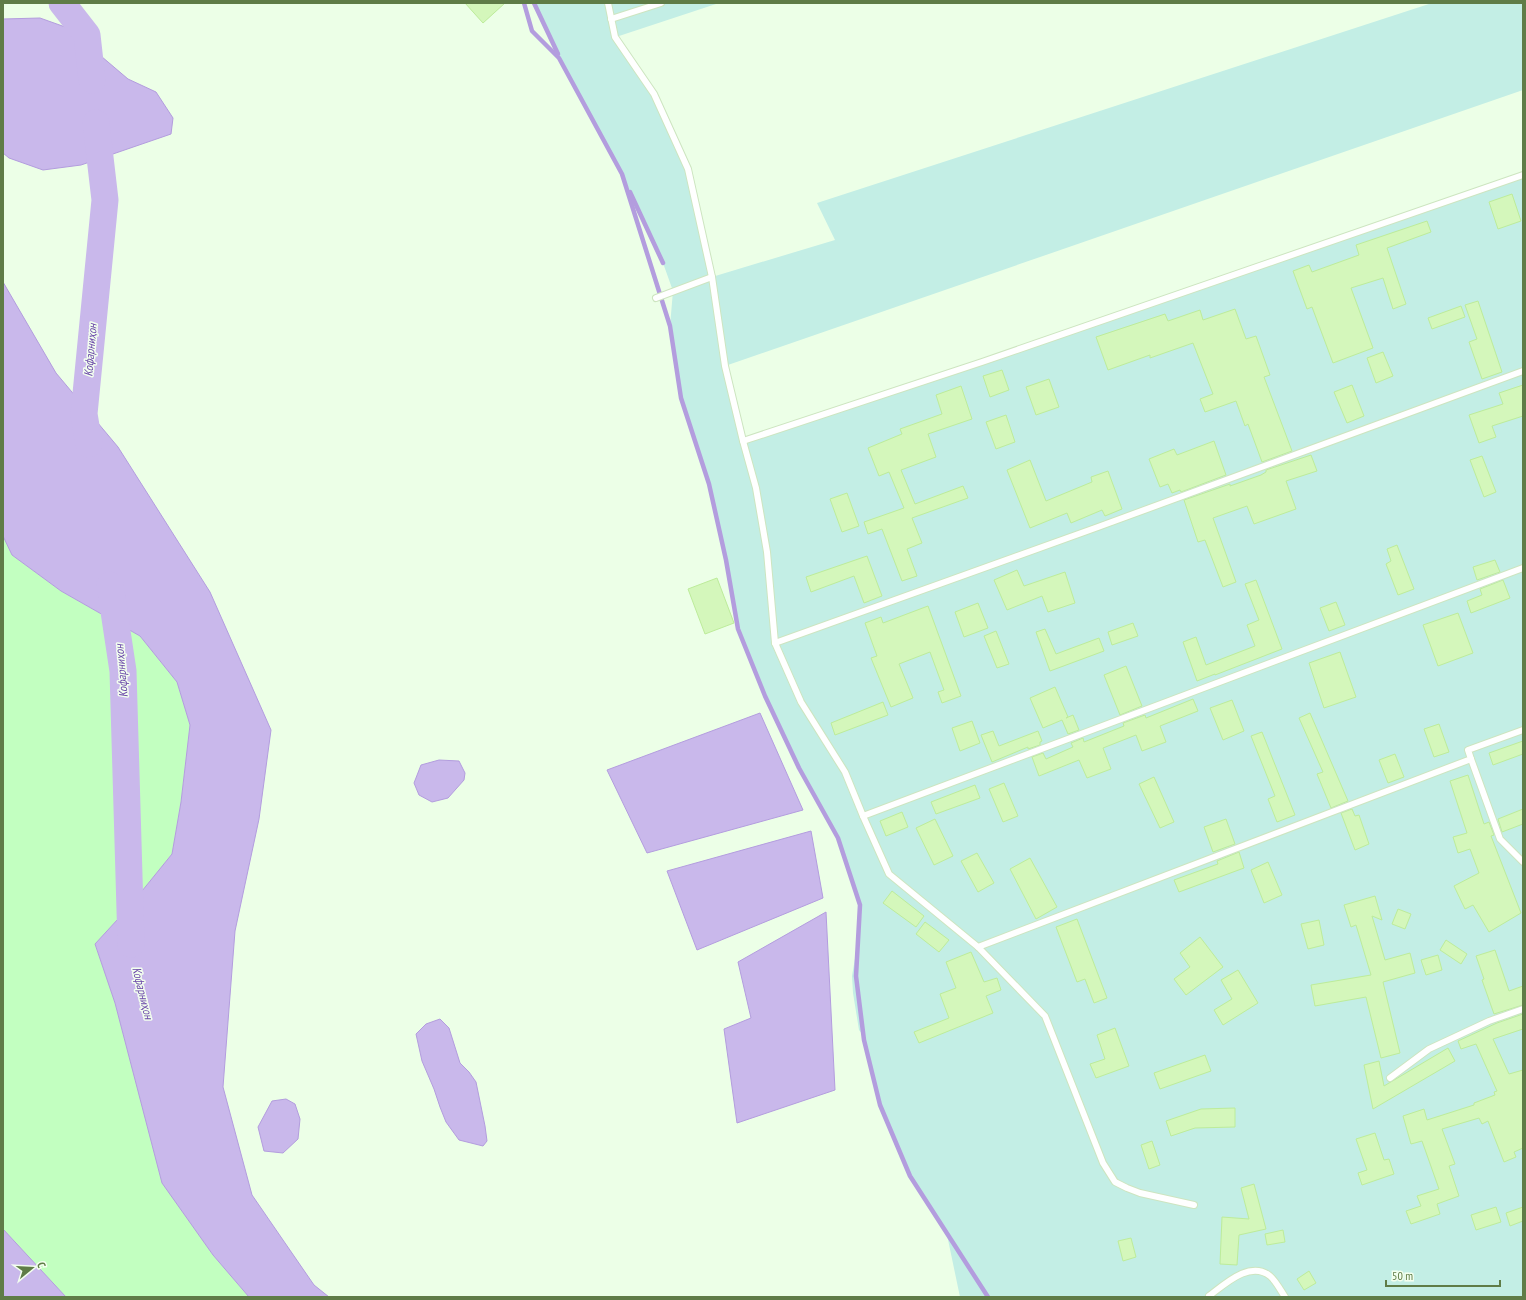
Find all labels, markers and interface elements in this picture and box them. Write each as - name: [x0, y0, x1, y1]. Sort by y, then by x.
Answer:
- water label: Кофарниҳон: [80, 321, 100, 377]
- water label: Кофарниҳон: [111, 642, 131, 698]
- water label: Кофарниҳон: [129, 965, 157, 1022]
- north arrow: [12, 1248, 52, 1288]
- text: С: [34, 1260, 49, 1269]
- scale bar: [1386, 1262, 1500, 1288]
- text: 50 m: [1392, 1268, 1413, 1283]

